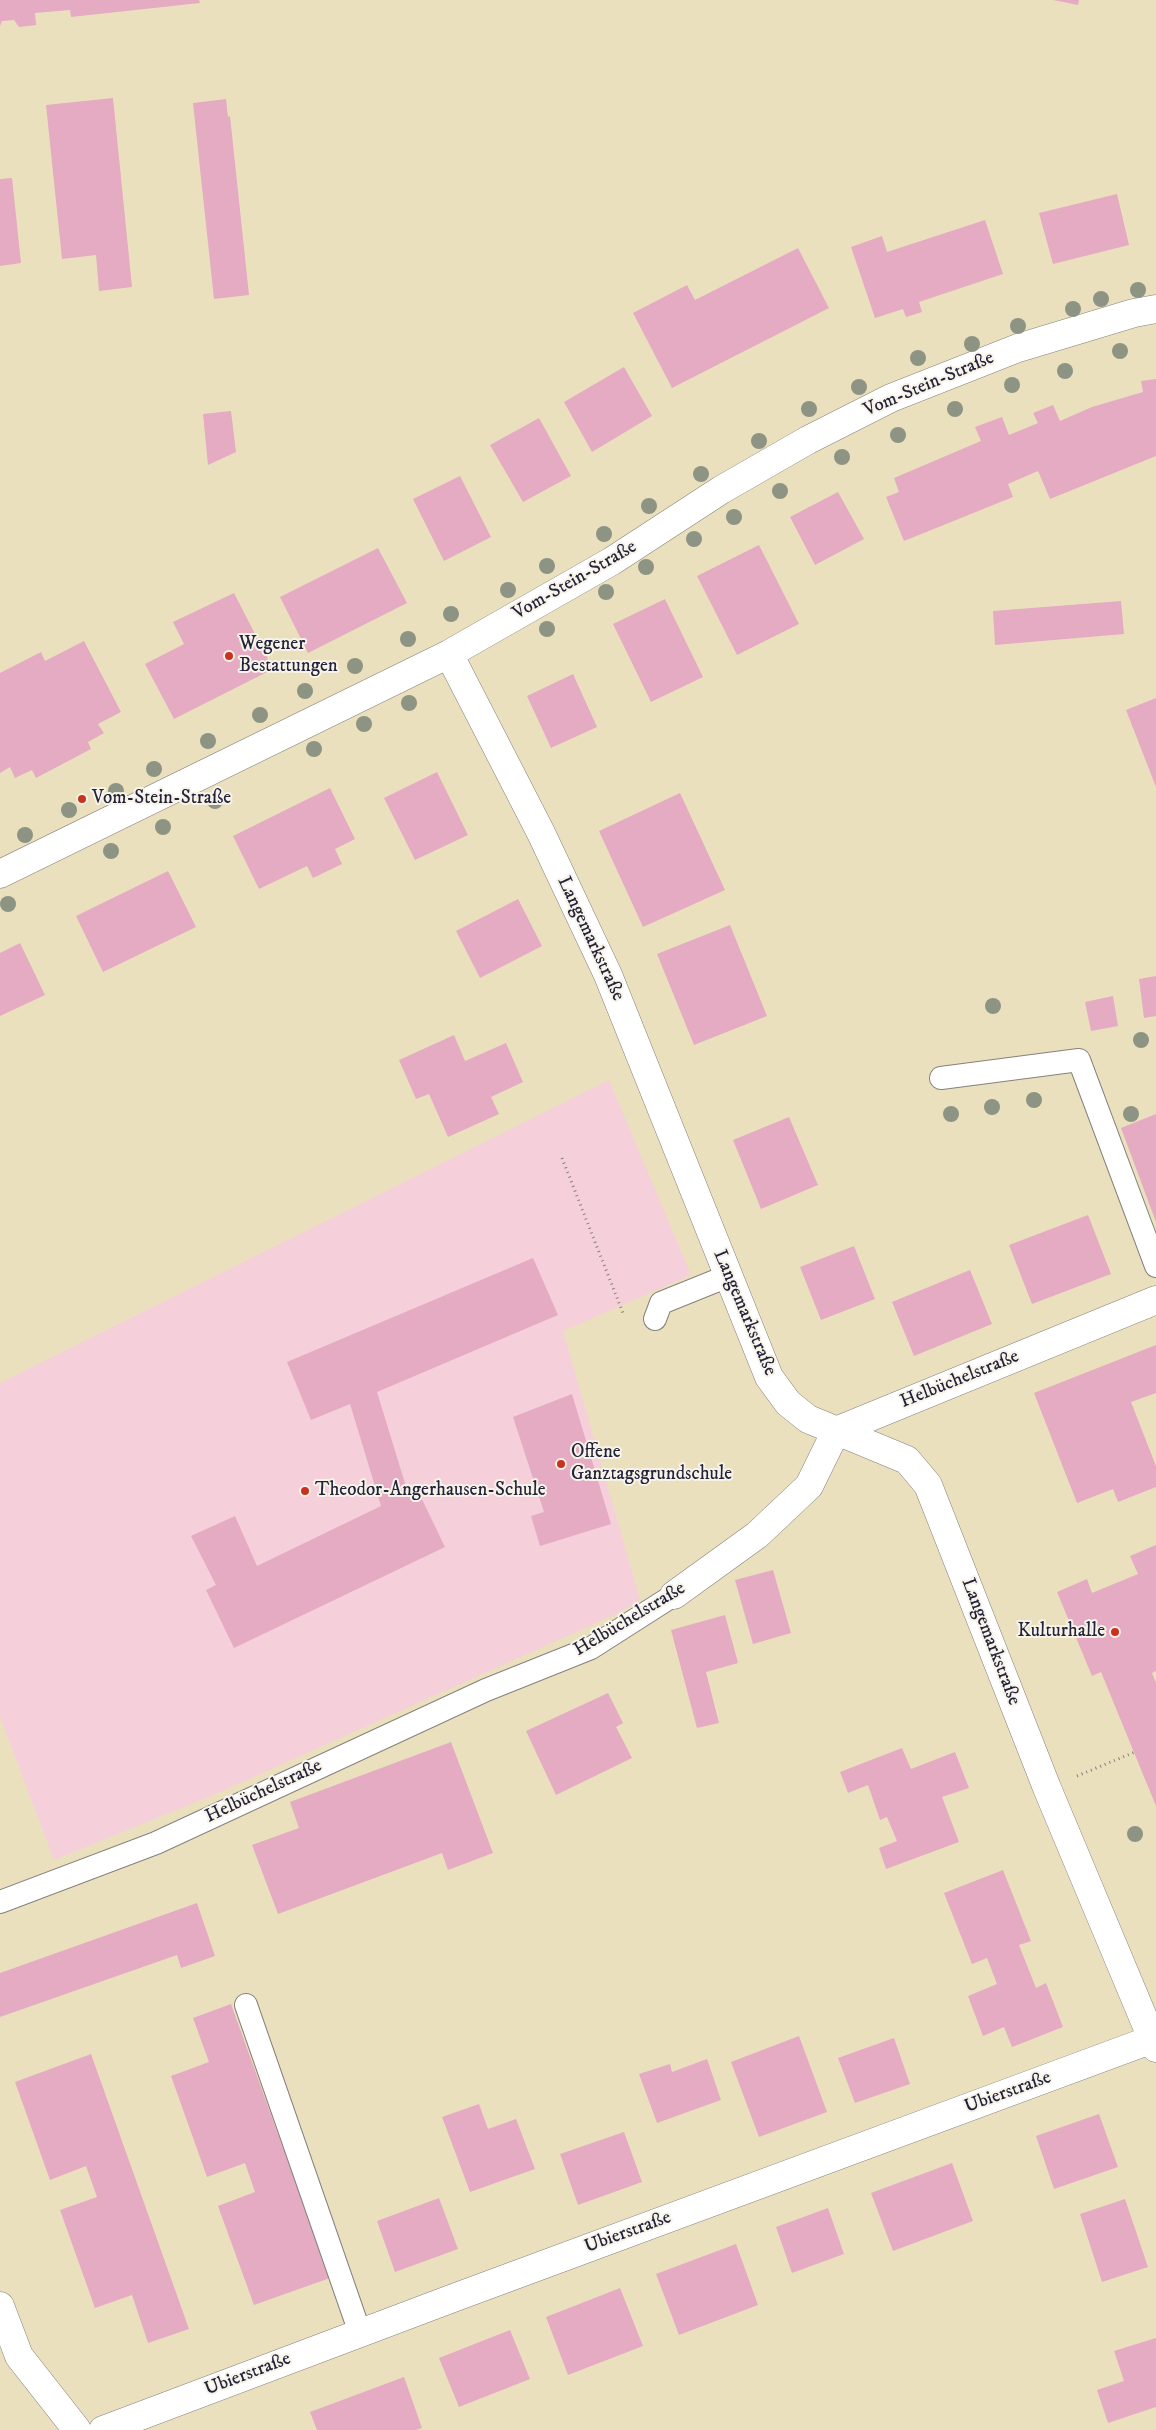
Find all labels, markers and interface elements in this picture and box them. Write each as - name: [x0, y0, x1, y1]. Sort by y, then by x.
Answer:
- street label: Vom-Stein-Straße: [860, 347, 998, 423]
- street label: Vom-Stein-Straße: [509, 536, 641, 626]
- place label: Wegener Bestattungen: [239, 634, 338, 678]
- marker: Wegener Bestattungen: [223, 650, 235, 662]
- place label: Vom-Stein-Straße: [92, 788, 231, 810]
- marker: Vom-Stein-Straße: [76, 793, 88, 805]
- street label: Langemarkstraße: [551, 873, 629, 1005]
- street label: Langemarkstraße: [707, 1247, 781, 1379]
- street label: Helbüchelstraße: [897, 1346, 1023, 1414]
- place label: Offene Ganztagsgrundschule: [571, 1442, 732, 1486]
- marker: Offene Ganztagsgrundschule: [555, 1458, 567, 1470]
- place label: Theodor-Angerhausen-Schule: [315, 1480, 546, 1502]
- marker: Theodor-Angerhausen-Schule: [299, 1485, 311, 1497]
- street label: Langemarkstraße: [955, 1575, 1025, 1709]
- street label: Helbüchelstraße: [570, 1578, 690, 1662]
- place label: Kulturhalle: [1018, 1621, 1105, 1643]
- marker: Kulturhalle: [1109, 1626, 1121, 1638]
- street label: Helbüchelstraße: [202, 1755, 326, 1829]
- street label: Ubierstraße: [962, 2067, 1054, 2119]
- street label: Ubierstraße: [582, 2207, 674, 2259]
- street label: Ubierstraße: [202, 2348, 294, 2402]

